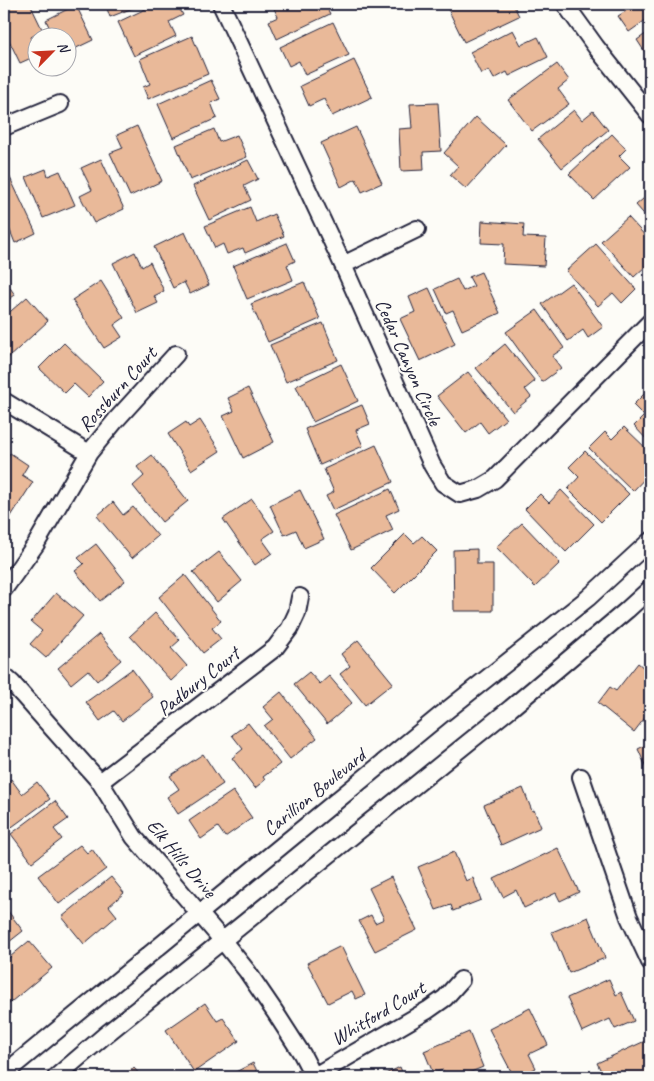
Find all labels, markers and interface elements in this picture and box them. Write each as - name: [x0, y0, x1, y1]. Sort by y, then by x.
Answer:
- north arrow: [28, 28, 78, 78]
- text: N: [54, 39, 74, 56]
- street label: Cedar Canyon Circle: [370, 295, 448, 431]
- street label: Rossburn Court: [73, 340, 164, 437]
- street label: Padbury Court: [152, 639, 247, 721]
- street label: Carillion Boulevard: [258, 741, 373, 841]
- street label: Elk Hills Drive: [141, 814, 223, 904]
- street label: Whitford Court: [327, 974, 432, 1051]

